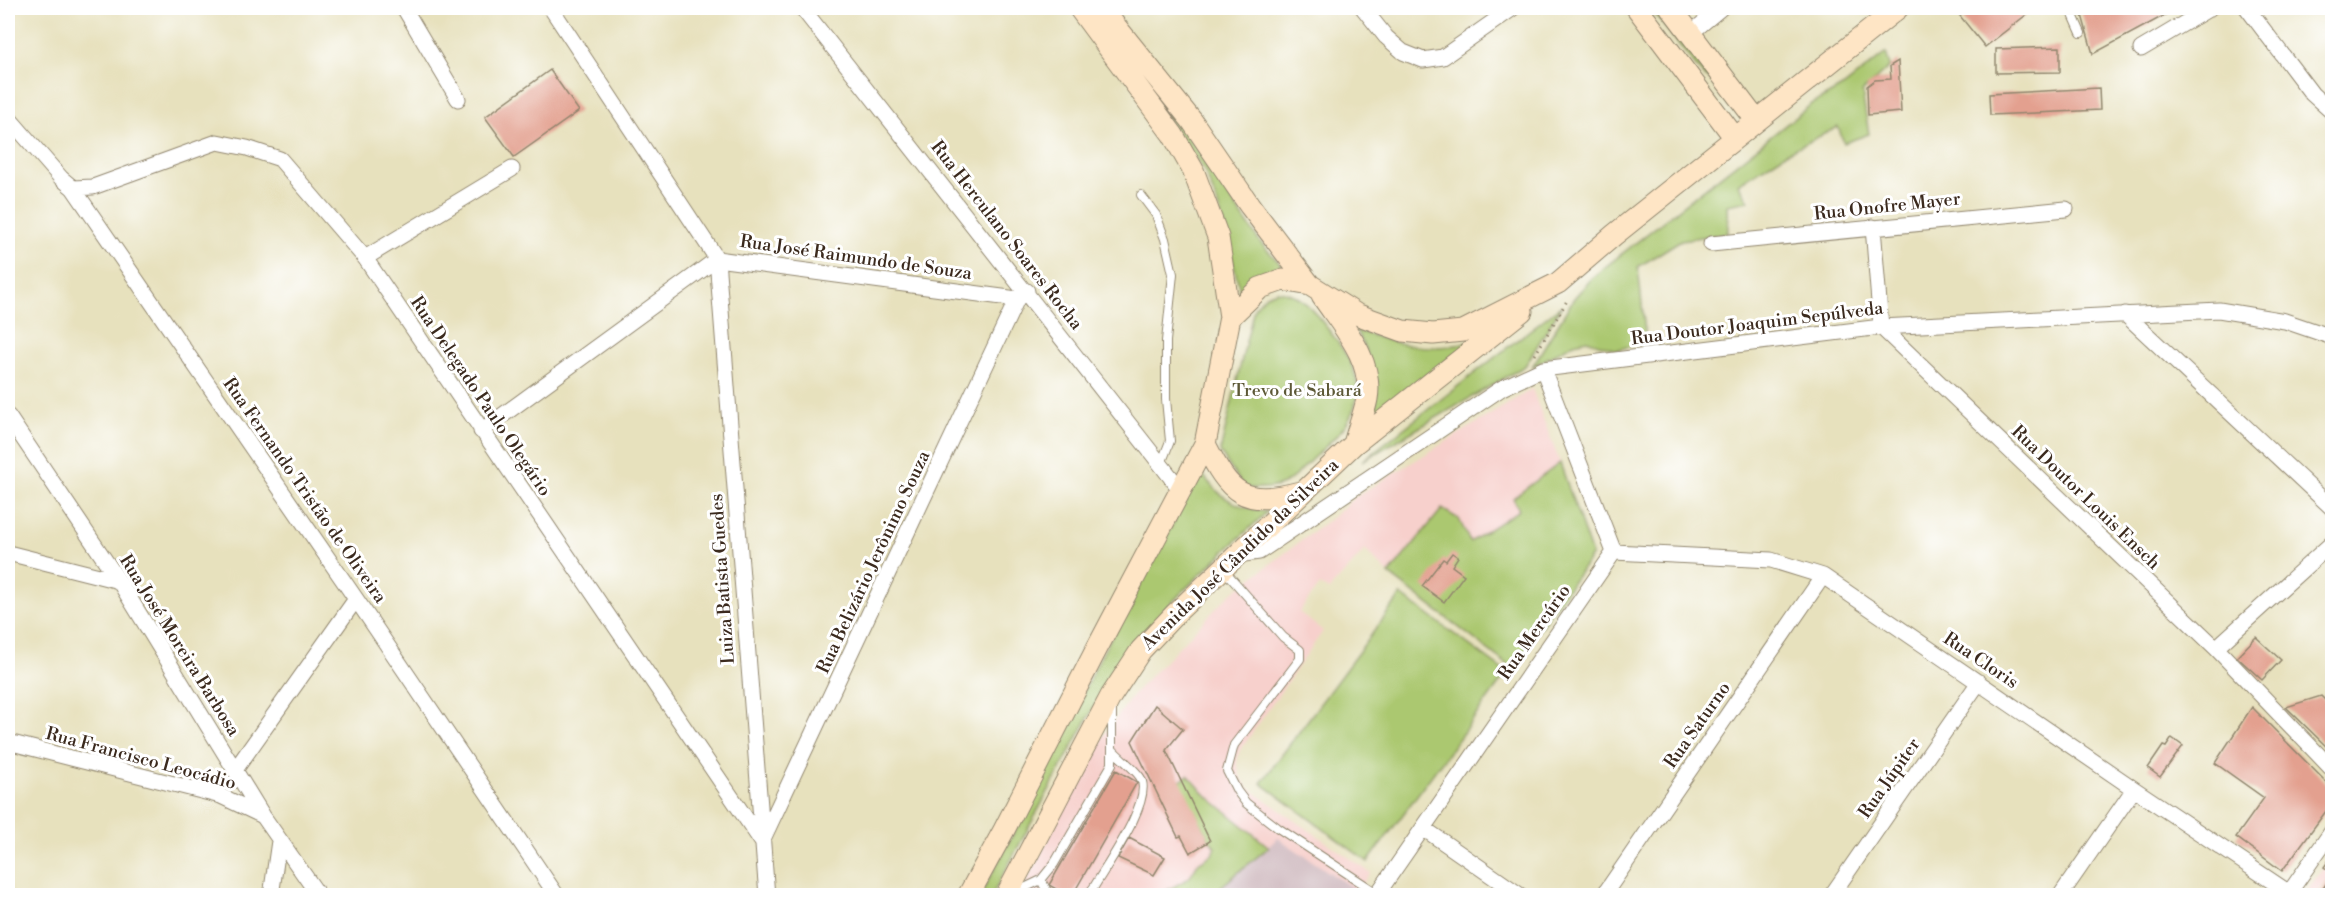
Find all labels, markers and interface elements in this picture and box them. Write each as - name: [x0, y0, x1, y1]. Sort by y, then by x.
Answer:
- street label: Rua Herculano Soares Rocha: [926, 136, 1088, 335]
- street label: Rua Onofre Mayer: [1813, 187, 1962, 226]
- street label: Rua José Raimundo de Souza: [738, 230, 974, 285]
- street label: Rua Delegado Paulo Olegário: [405, 292, 556, 501]
- street label: Rua Doutor Joaquim Sepúlveda: [1630, 296, 1885, 350]
- street label: Rua Fernando Tristão de Oliveira: [218, 373, 392, 608]
- park label: Trevo de Sabará: [1232, 379, 1363, 402]
- street label: Rua Doutor Louis Ensch: [2006, 420, 2165, 575]
- street label: Rua Belizário Jerônimo Souza: [812, 446, 936, 677]
- street label: Avenida José Cândido da Silveira: [1136, 453, 1344, 655]
- street label: Luiza Batista Guedes: [705, 493, 740, 665]
- street label: Rua José Moreira Barbosa: [114, 550, 245, 741]
- street label: Rua Mercúrio: [1493, 580, 1576, 685]
- street label: Rua Cloris: [1939, 627, 2023, 694]
- street label: Rua Saturno: [1659, 678, 1736, 773]
- street label: Rua Francisco Leocádio: [43, 722, 239, 795]
- street label: Rua Júpiter: [1853, 734, 1926, 823]

